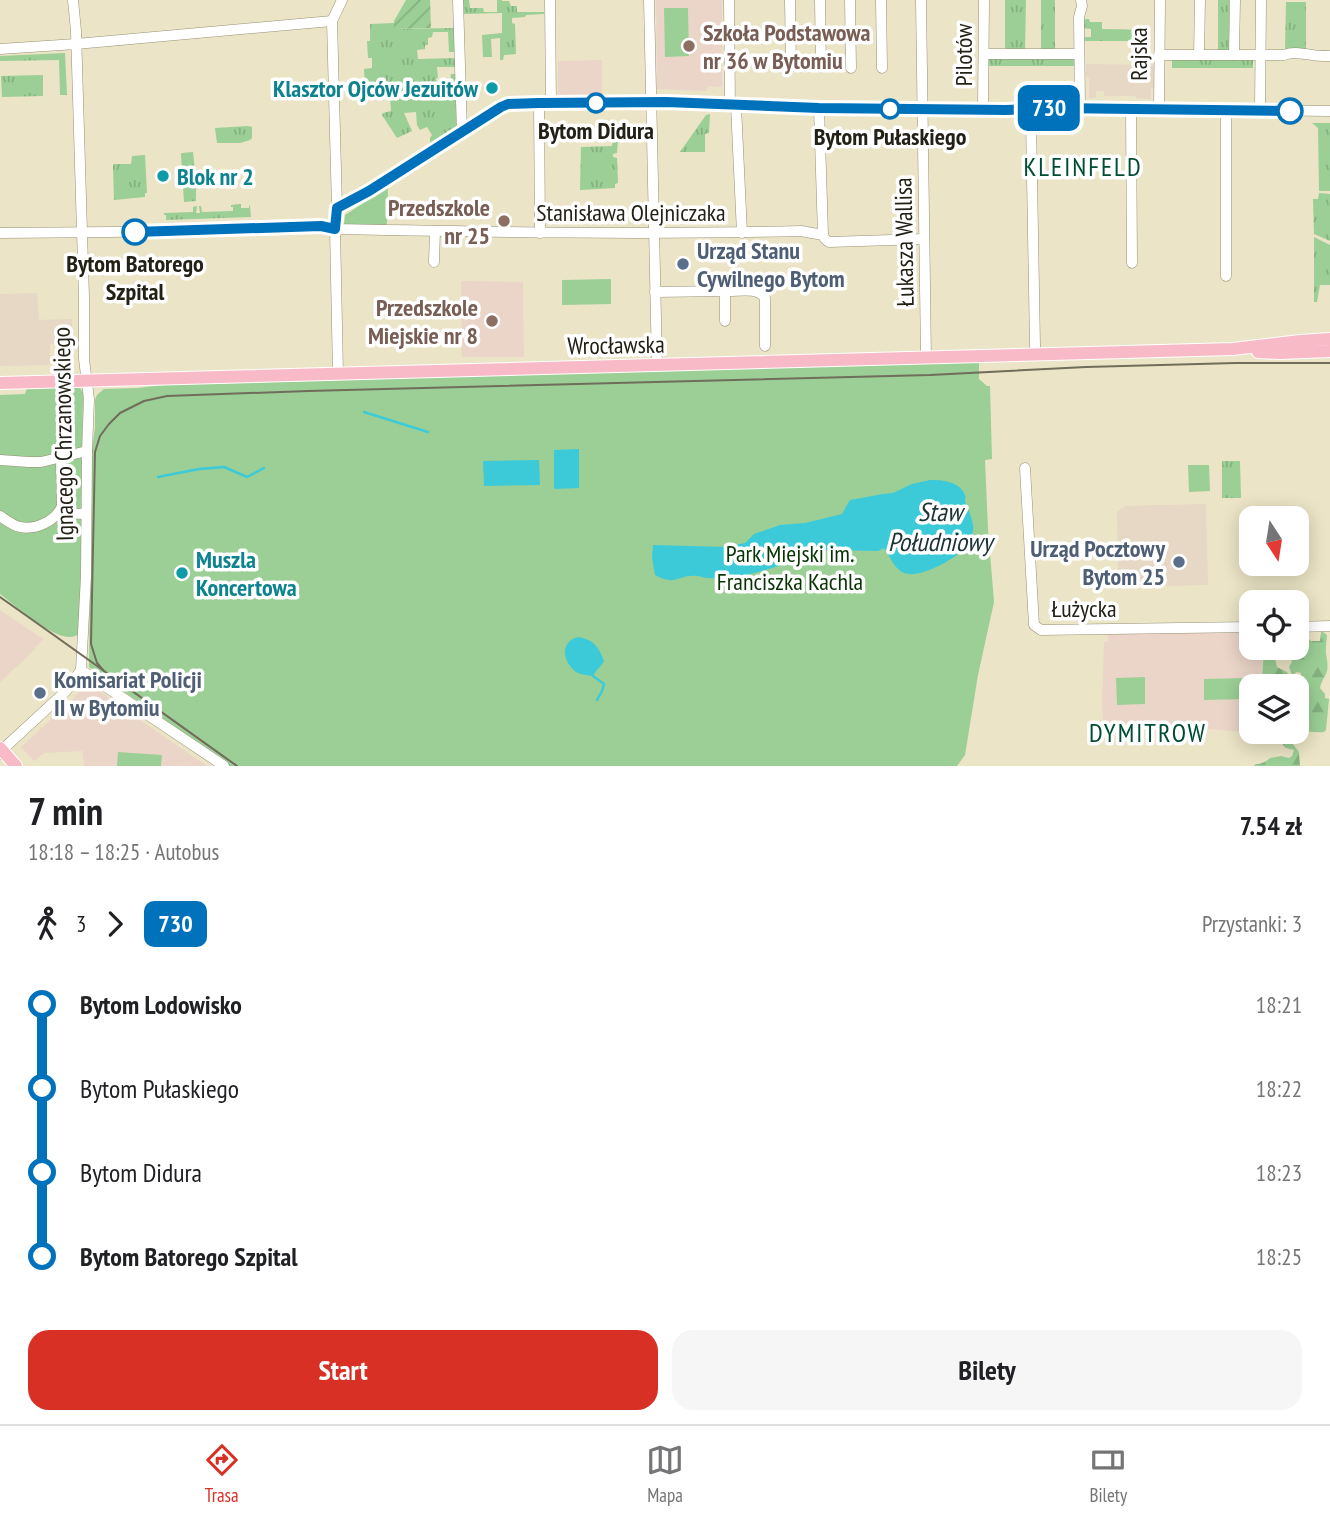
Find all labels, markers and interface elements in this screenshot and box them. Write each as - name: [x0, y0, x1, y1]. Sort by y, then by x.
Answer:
- place label: Szkoła Podstawowa nr 36 w Bytomiu: [703, 17, 871, 76]
- street label: Pilotów: [948, 23, 979, 86]
- street label: Rajska: [1123, 27, 1154, 81]
- marker: Szkoła Podstawowa nr 36 w Bytomiu: [681, 38, 697, 54]
- place label: Klasztor Ojców Jezuitów: [273, 73, 479, 104]
- marker: Klasztor Ojców Jezuitów: [484, 80, 500, 96]
- line badge: 730: [1009, 85, 1089, 131]
- text: 730: [1032, 92, 1066, 123]
- marker: Bytom Didura: [586, 93, 606, 113]
- unlabelled marker: [1277, 98, 1303, 124]
- marker: Bytom Pułaskiego: [880, 99, 900, 119]
- place label: Bytom Didura: [538, 115, 654, 146]
- place label: Bytom Pułaskiego: [814, 121, 967, 152]
- district label: KLEINFELD: [1023, 150, 1143, 183]
- place label: Blok nr 2: [177, 161, 254, 192]
- marker: Blok nr 2: [155, 168, 171, 184]
- street label: Łukasza Wallisa: [887, 177, 921, 307]
- place label: Przedszkole nr 25: [388, 192, 490, 251]
- street label: Stanisława Olejniczaka: [536, 197, 726, 228]
- marker: Przedszkole nr 25: [496, 213, 512, 229]
- marker: Bytom Batorego Szpital: [122, 219, 148, 245]
- place label: Urząd Stanu Cywilnego Bytom: [697, 235, 845, 294]
- place label: Bytom Batorego Szpital: [66, 248, 204, 307]
- marker: Urząd Stanu Cywilnego Bytom: [675, 256, 691, 272]
- place label: Przedszkole Miejskie nr 8: [368, 292, 478, 351]
- marker: Przedszkole Miejskie nr 8: [484, 313, 500, 329]
- street label: Ignacego Chrzanowskiego: [46, 327, 80, 541]
- street label: Wrocławska: [567, 329, 665, 361]
- water label: Staw Południowy: [888, 495, 995, 558]
- north arrow: [1239, 506, 1309, 576]
- map controls: [1239, 506, 1309, 744]
- place label: Urząd Pocztowy Bytom 25: [1030, 533, 1165, 592]
- park label: Park Miejski im. Franciszka Kachla: [717, 538, 863, 597]
- place label: Muszla Koncertowa: [196, 544, 297, 603]
- marker: Urząd Pocztowy Bytom 25: [1171, 554, 1187, 570]
- marker: Muszla Koncertowa: [174, 565, 190, 581]
- button: locate: [1239, 590, 1309, 660]
- street label: Łużycka: [1051, 593, 1117, 624]
- place label: Komisariat Policji II w Bytomiu: [54, 664, 202, 723]
- button: layers: [1239, 674, 1309, 744]
- marker: Komisariat Policji II w Bytomiu: [32, 685, 48, 701]
- district label: DYMITROW: [1089, 716, 1207, 749]
- text: 7 min: [28, 786, 103, 835]
- text: 7.54 zł: [1240, 809, 1302, 842]
- text: 18:18 – 18:25 · Autobus: [28, 837, 219, 866]
- icon: walk: [28, 905, 66, 943]
- icon: forward: [96, 905, 134, 943]
- text: 730: [158, 908, 193, 939]
- text: 3: [76, 909, 86, 938]
- text: Przystanki: 3: [1202, 909, 1302, 938]
- text: Bytom Lodowisko: [80, 988, 242, 1021]
- text: 18:21: [1256, 990, 1302, 1019]
- text: Bytom Pułaskiego: [80, 1072, 239, 1105]
- text: 18:22: [1256, 1074, 1302, 1103]
- text: Bytom Didura: [80, 1156, 202, 1189]
- text: 18:23: [1256, 1158, 1302, 1187]
- text: Bytom Batorego Szpital: [80, 1240, 298, 1273]
- text: 18:25: [1256, 1242, 1302, 1271]
- button: Start: [28, 1330, 658, 1410]
- button: Bilety: [672, 1330, 1302, 1410]
- tab: Trasa: [203, 1441, 241, 1507]
- tab: Mapa: [646, 1441, 684, 1507]
- tab: Bilety: [1089, 1441, 1127, 1507]

